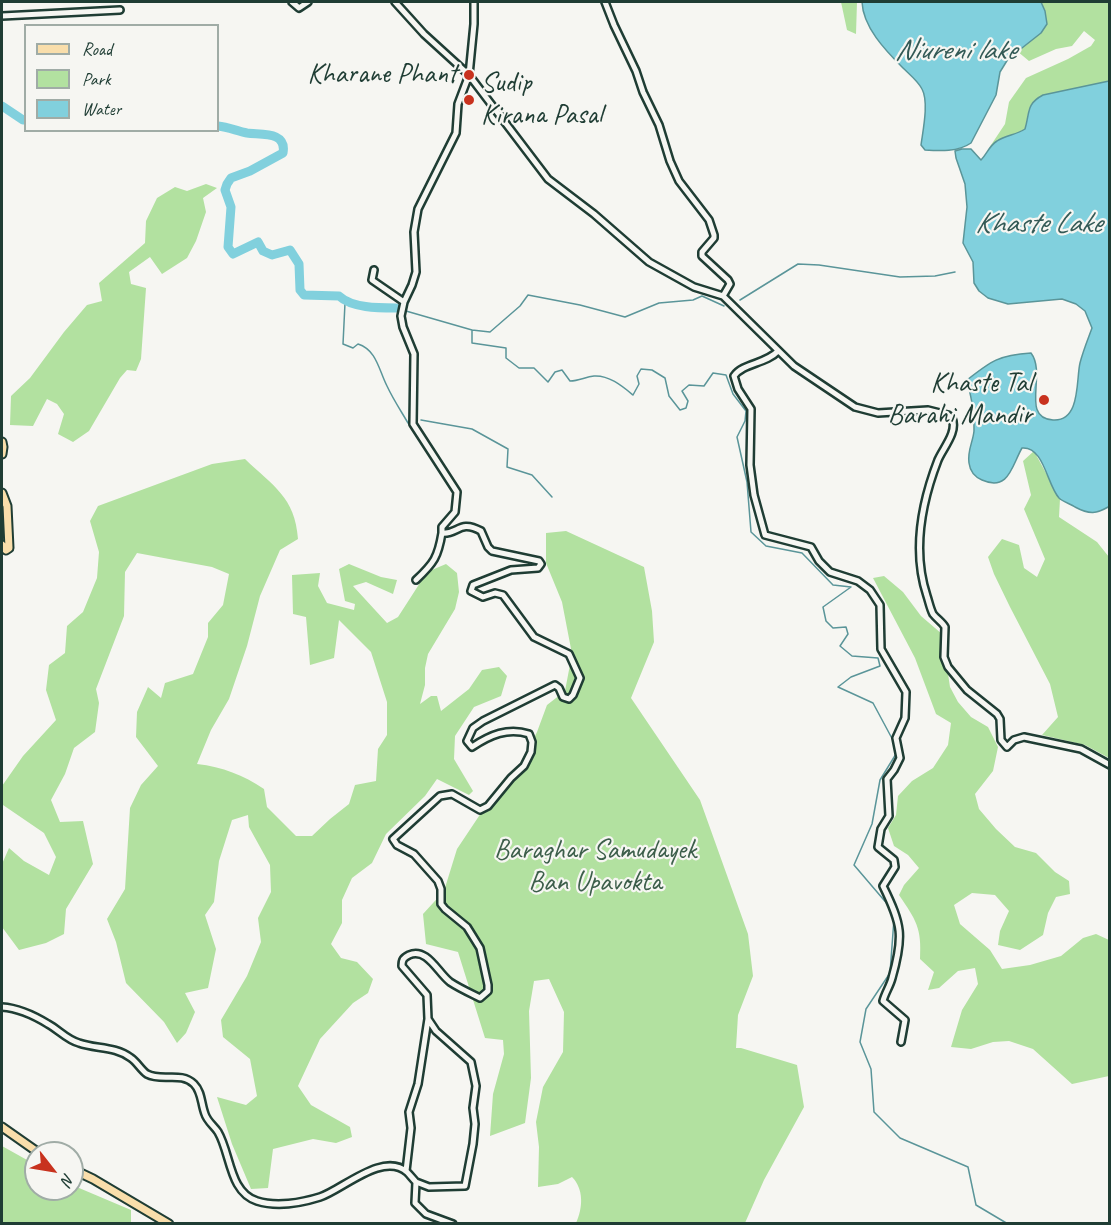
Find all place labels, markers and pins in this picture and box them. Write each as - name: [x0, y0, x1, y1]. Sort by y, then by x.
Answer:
- place label: Kharane Phant: [307, 58, 457, 92]
- place label: Sudip Kirana Pasal: [481, 67, 602, 133]
- marker: Kharane Phant: [462, 68, 476, 82]
- marker: Sudip Kirana Pasal: [462, 93, 476, 107]
- place label: Khaste Tal Barahi Mandir: [888, 367, 1032, 433]
- marker: Khaste Tal Barahi Mandir: [1037, 393, 1051, 407]

